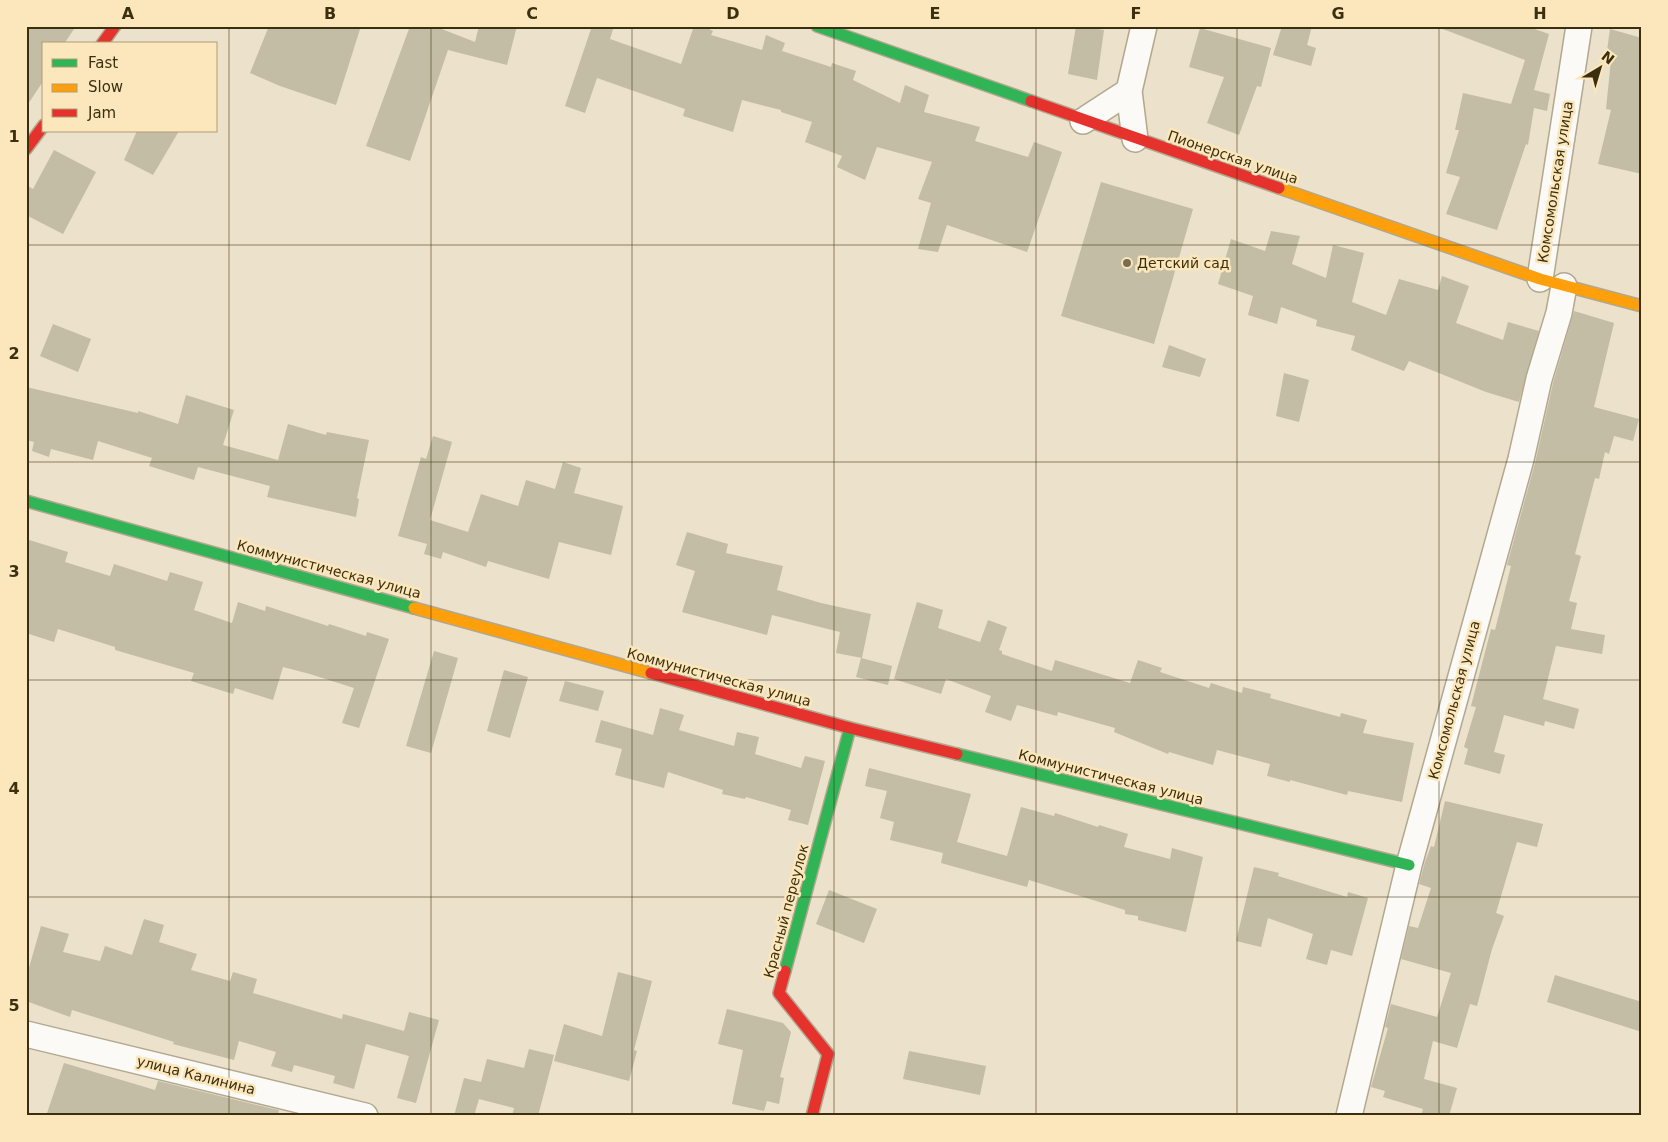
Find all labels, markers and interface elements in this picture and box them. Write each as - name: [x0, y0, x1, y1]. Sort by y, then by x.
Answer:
- text: A: [122, 4, 135, 23]
- text: B: [324, 4, 336, 23]
- text: C: [526, 4, 538, 23]
- text: D: [726, 4, 740, 23]
- text: E: [930, 4, 940, 23]
- text: F: [1131, 4, 1141, 23]
- text: G: [1331, 4, 1345, 23]
- text: H: [1533, 4, 1547, 23]
- legend: [42, 42, 218, 132]
- north arrow: [1576, 42, 1626, 92]
- text: N: [1598, 48, 1618, 68]
- text: Fast: [88, 54, 118, 72]
- text: Slow: [88, 78, 123, 96]
- street label: Комсомольская улица: [1534, 100, 1576, 264]
- text: Jam: [87, 104, 116, 122]
- text: 1: [8, 127, 20, 146]
- street label: Пионерская улица: [1166, 127, 1300, 187]
- place label: Детский сад: [1137, 255, 1229, 271]
- marker: Детский сад: [1121, 257, 1133, 269]
- text: 2: [8, 344, 20, 363]
- street label: Коммунистическая улица: [235, 537, 423, 601]
- text: 3: [8, 562, 20, 581]
- street label: Комсомольская улица: [1425, 619, 1483, 781]
- street label: Коммунистическая улица: [625, 645, 813, 709]
- street label: Коммунистическая улица: [1017, 746, 1205, 808]
- text: 4: [8, 779, 20, 798]
- street label: Красный переулок: [760, 842, 812, 980]
- text: 5: [8, 996, 20, 1015]
- street label: улица Калинина: [135, 1053, 257, 1097]

